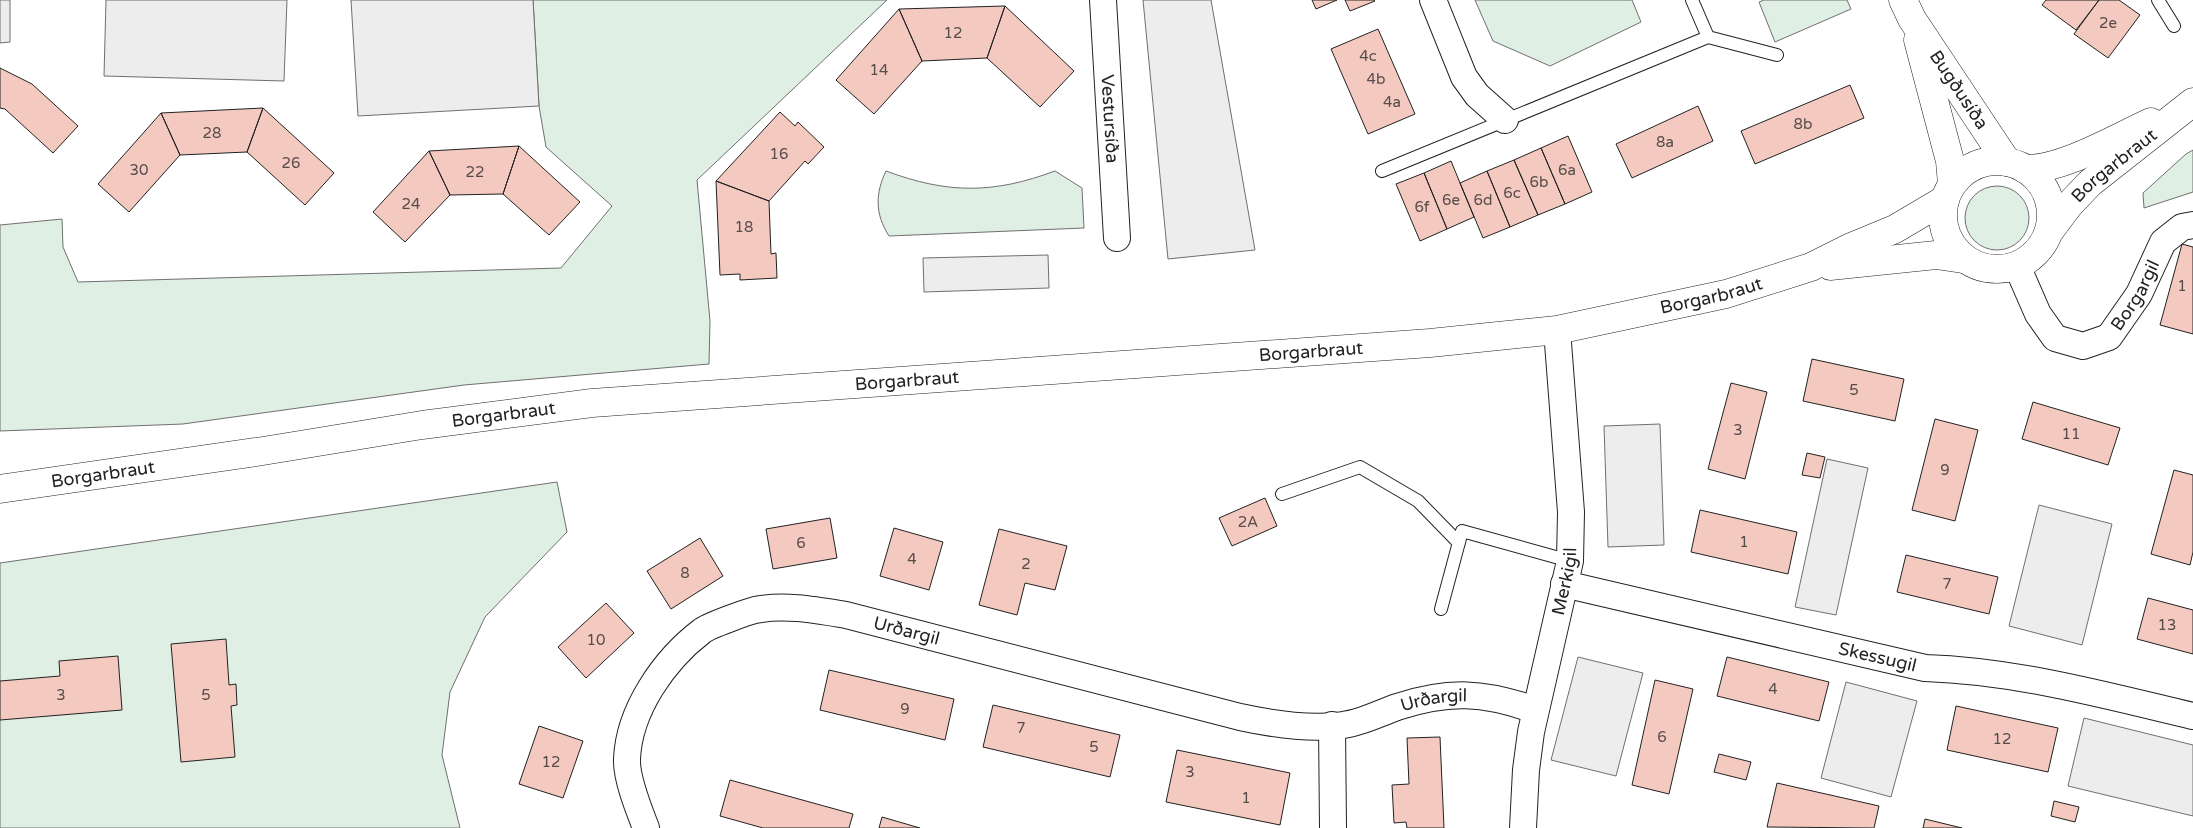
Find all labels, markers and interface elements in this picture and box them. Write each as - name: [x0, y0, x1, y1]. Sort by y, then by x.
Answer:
- house number: 2e: [2099, 14, 2117, 32]
- house number: 12: [944, 24, 962, 42]
- street label: Bugðusíða: [1925, 46, 1993, 133]
- house number: 4c: [1359, 47, 1377, 65]
- house number: 14: [870, 61, 888, 79]
- house number: 4b: [1367, 70, 1385, 88]
- street label: Vestursíða: [1096, 74, 1124, 164]
- house number: 4a: [1383, 93, 1401, 111]
- house number: 8b: [1794, 115, 1812, 133]
- house number: 28: [203, 124, 221, 142]
- street label: Borgarbraut: [2066, 124, 2161, 207]
- house number: 8a: [1656, 133, 1674, 151]
- house number: 16: [770, 145, 788, 163]
- house number: 26: [282, 154, 300, 172]
- house number: 30: [130, 161, 148, 179]
- house number: 6a: [1558, 161, 1576, 179]
- house number: 22: [466, 163, 484, 181]
- house number: 6b: [1530, 173, 1548, 191]
- house number: 6c: [1503, 184, 1521, 202]
- house number: 6e: [1442, 191, 1460, 209]
- house number: 6d: [1474, 191, 1492, 209]
- house number: 24: [402, 195, 420, 213]
- house number: 6f: [1414, 198, 1430, 216]
- house number: 18: [735, 218, 753, 236]
- street label: Borgargil: [2106, 256, 2164, 335]
- street label: Borgarbraut: [1658, 272, 1765, 319]
- house number: 1: [2177, 277, 2187, 295]
- street label: Borgarbraut: [1258, 337, 1364, 366]
- street label: Borgarbraut: [854, 366, 960, 395]
- house number: 5: [1849, 381, 1859, 399]
- street label: Borgarbraut: [450, 397, 557, 432]
- house number: 3: [1733, 421, 1743, 439]
- house number: 11: [2062, 425, 2080, 443]
- street label: Borgarbraut: [50, 456, 156, 492]
- house number: 9: [1940, 461, 1950, 479]
- house number: 2A: [1238, 513, 1258, 531]
- house number: 1: [1739, 533, 1749, 551]
- house number: 6: [796, 534, 806, 552]
- street label: Merkigil: [1547, 547, 1582, 617]
- house number: 4: [907, 550, 917, 568]
- house number: 2: [1021, 555, 1031, 573]
- house number: 8: [680, 564, 690, 582]
- house number: 7: [1942, 575, 1952, 593]
- street label: Urðargil: [871, 612, 942, 650]
- house number: 13: [2158, 616, 2176, 634]
- house number: 10: [587, 631, 605, 649]
- street label: Skessugil: [1836, 637, 1919, 677]
- house number: 4: [1768, 680, 1778, 698]
- street label: Urðargil: [1398, 684, 1467, 716]
- house number: 3: [56, 686, 66, 704]
- house number: 5: [201, 686, 211, 704]
- house number: 9: [900, 700, 910, 718]
- house number: 7: [1016, 719, 1026, 737]
- house number: 6: [1657, 728, 1667, 746]
- house number: 12: [1993, 730, 2011, 748]
- house number: 5: [1089, 738, 1099, 756]
- house number: 12: [542, 753, 560, 771]
- house number: 3: [1185, 763, 1195, 781]
- house number: 1: [1241, 789, 1251, 807]

